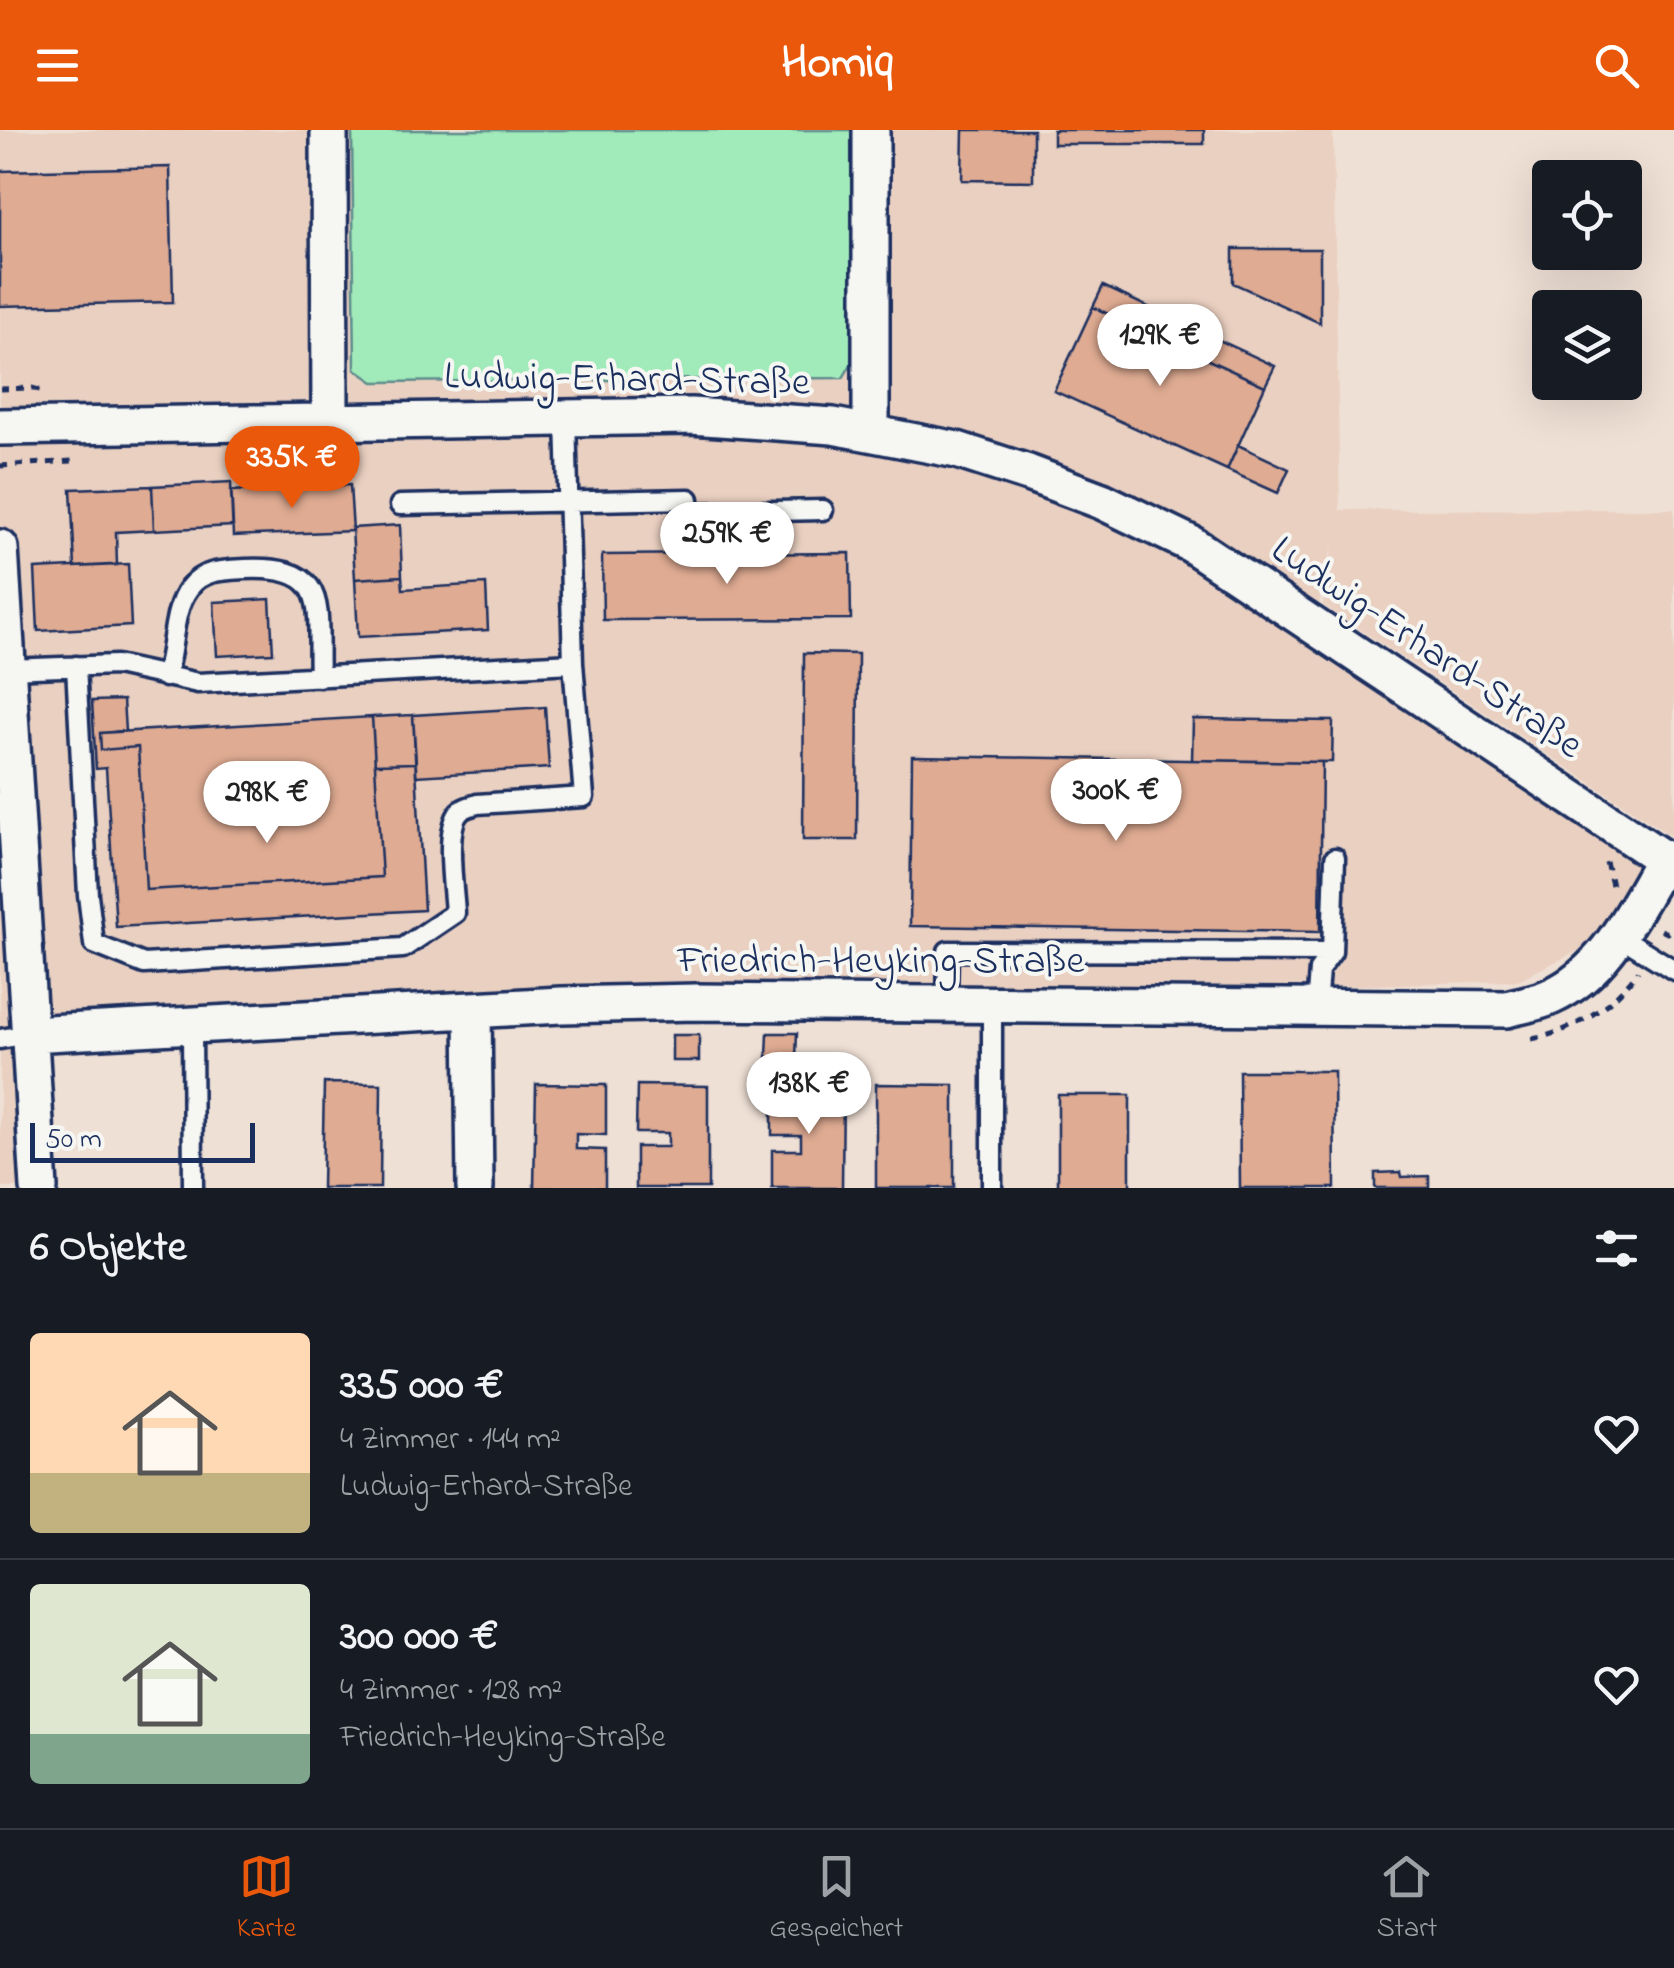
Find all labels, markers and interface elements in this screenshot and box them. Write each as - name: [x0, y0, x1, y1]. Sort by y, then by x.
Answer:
- text: Homiq: [781, 32, 893, 98]
- icon: menu: [30, 38, 85, 93]
- icon: search: [1589, 38, 1644, 93]
- map controls: [1532, 160, 1642, 400]
- button: locate: [1532, 160, 1642, 270]
- button: layers: [1532, 290, 1642, 400]
- pin: 129K €: [1079, 304, 1241, 389]
- text: 129K €: [1119, 313, 1201, 360]
- street label: Ludwig-Erhard-Straße: [444, 348, 810, 414]
- pin: 335K €: [211, 426, 373, 511]
- text: 335K €: [247, 435, 337, 482]
- pin: 259K €: [646, 502, 808, 587]
- text: 259K €: [682, 511, 772, 558]
- street label: Ludwig-Erhard-Straße: [1258, 522, 1594, 776]
- pin: 300K €: [1035, 759, 1197, 844]
- pin: 298K €: [186, 761, 348, 846]
- text: 300K €: [1073, 768, 1159, 815]
- text: 298K €: [225, 770, 309, 817]
- street label: Friedrich-Heyking-Straße: [677, 933, 1085, 992]
- pin: 138K €: [728, 1052, 890, 1137]
- text: 138K €: [768, 1061, 850, 1108]
- scale bar: [30, 1118, 255, 1162]
- text: 50 m: [45, 1120, 102, 1161]
- text: 6 Objekte: [30, 1218, 186, 1279]
- icon: filters: [1589, 1221, 1644, 1276]
- text: 335 000 €: [340, 1356, 503, 1417]
- icon: home: [110, 1373, 230, 1493]
- icon: heart: [1589, 1406, 1644, 1461]
- text: 4 Zimmer · 144 m²: [340, 1417, 561, 1464]
- text: Ludwig-Erhard-Straße: [340, 1464, 632, 1511]
- text: 300 000 €: [340, 1607, 498, 1668]
- icon: home: [110, 1624, 230, 1744]
- icon: heart: [1589, 1657, 1644, 1712]
- text: 4 Zimmer · 128 m²: [340, 1668, 562, 1715]
- text: Friedrich-Heyking-Straße: [340, 1715, 666, 1762]
- tab: Karte: [237, 1849, 296, 1950]
- tab: Gespeichert: [770, 1849, 903, 1950]
- tab: Start: [1377, 1849, 1437, 1950]

